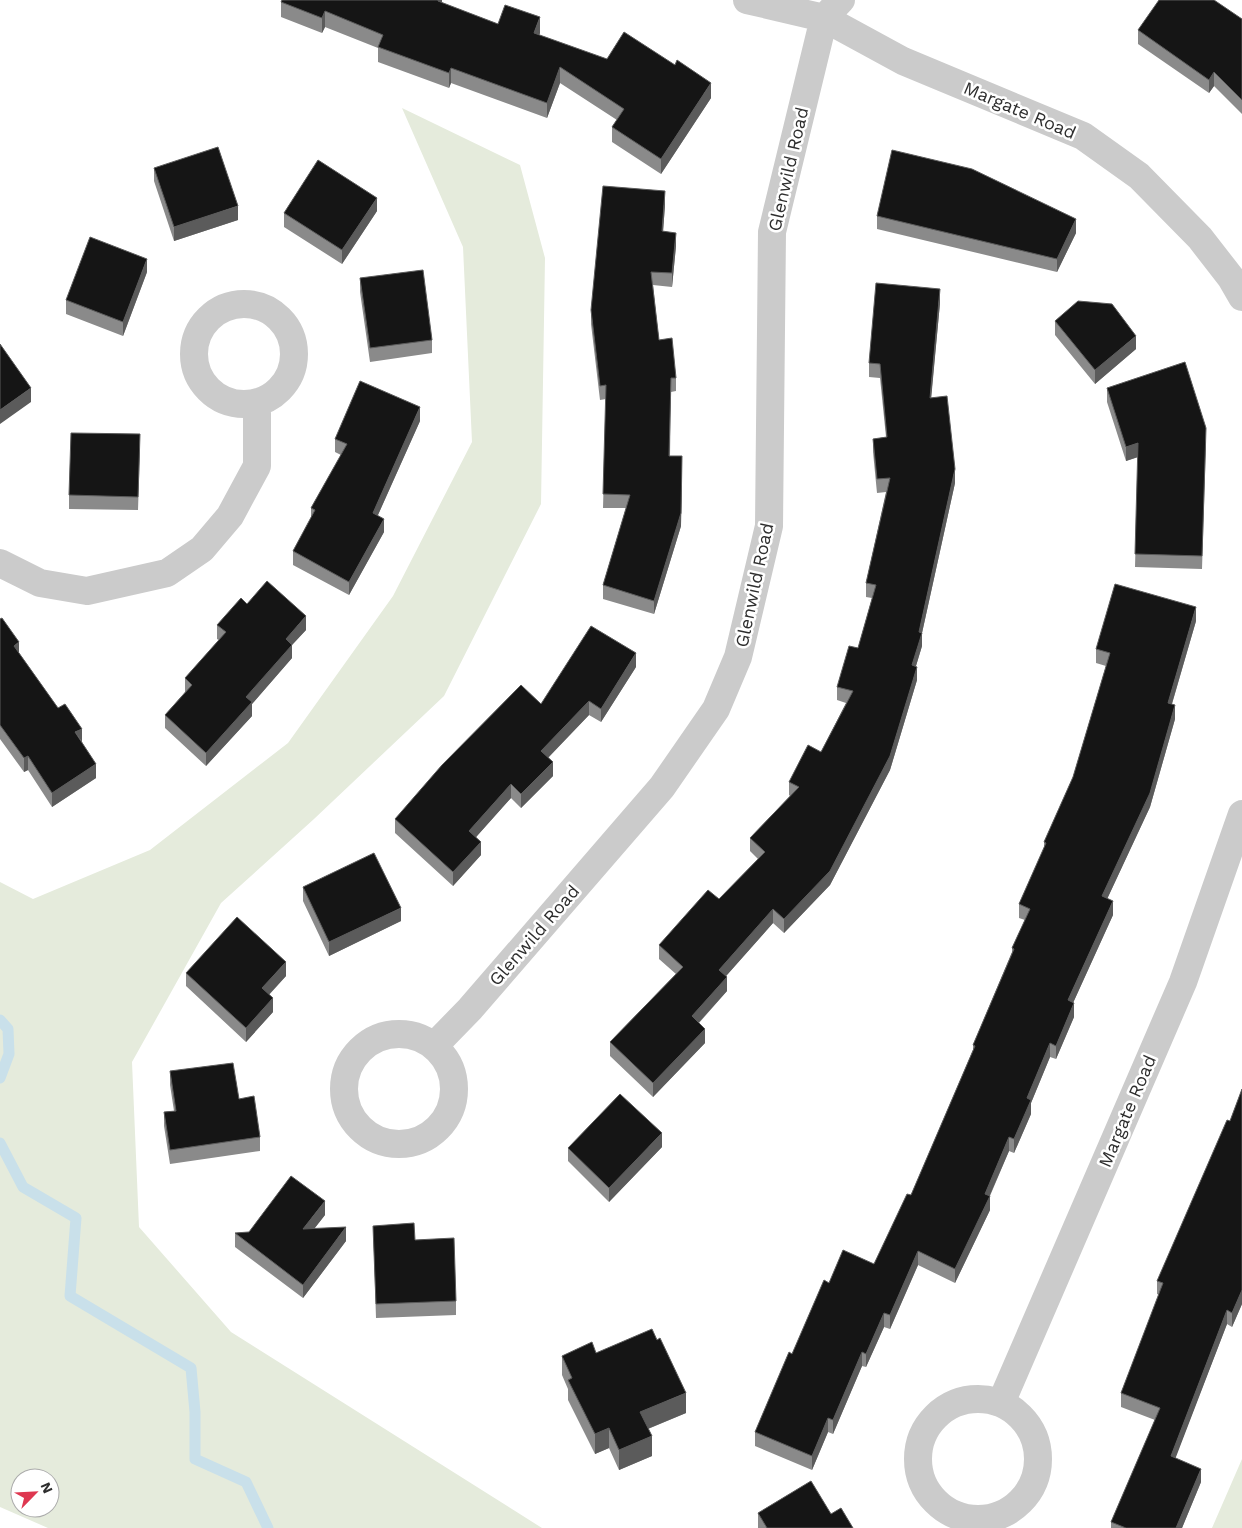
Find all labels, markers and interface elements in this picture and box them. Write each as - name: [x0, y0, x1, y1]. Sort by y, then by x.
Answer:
- street label: Margate Road: [961, 77, 1079, 143]
- street label: Glenwild Road: [764, 105, 812, 233]
- street label: Glenwild Road: [731, 521, 777, 649]
- street label: Glenwild Road: [485, 880, 583, 990]
- street label: Margate Road: [1094, 1052, 1160, 1170]
- north arrow: [10, 1468, 60, 1518]
- text: N: [37, 1480, 56, 1496]

